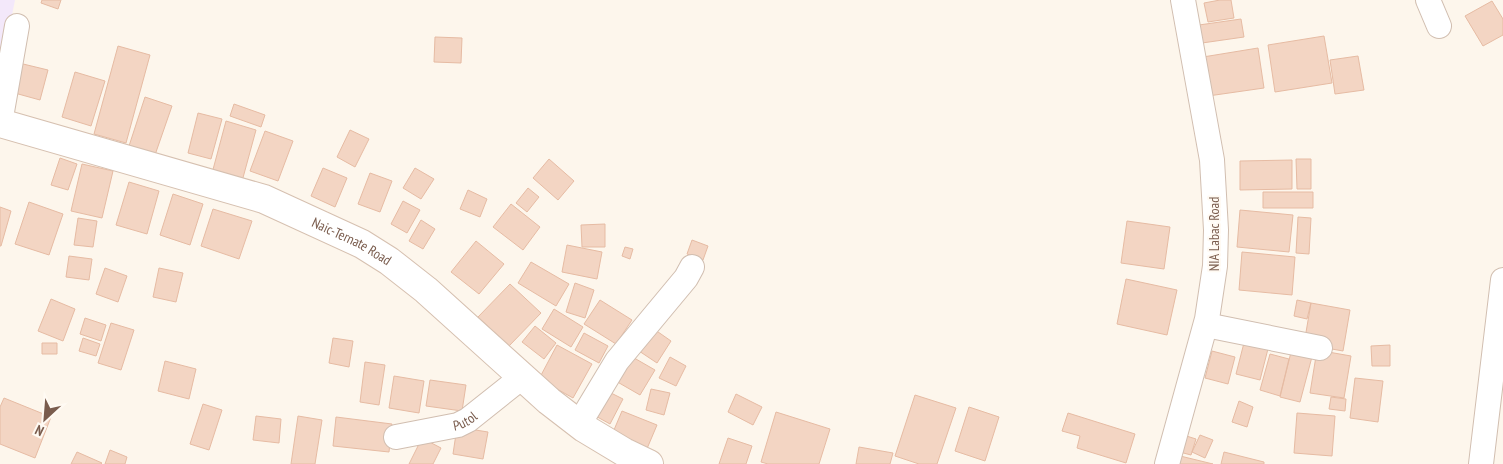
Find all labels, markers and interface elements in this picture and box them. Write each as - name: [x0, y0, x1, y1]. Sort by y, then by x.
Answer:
- street label: NIA Labac Road: [1205, 197, 1223, 271]
- street label: Naic-Ternate Road: [309, 213, 395, 269]
- north arrow: [20, 394, 70, 444]
- street label: Putol: [452, 407, 481, 435]
- text: N: [32, 421, 47, 440]

